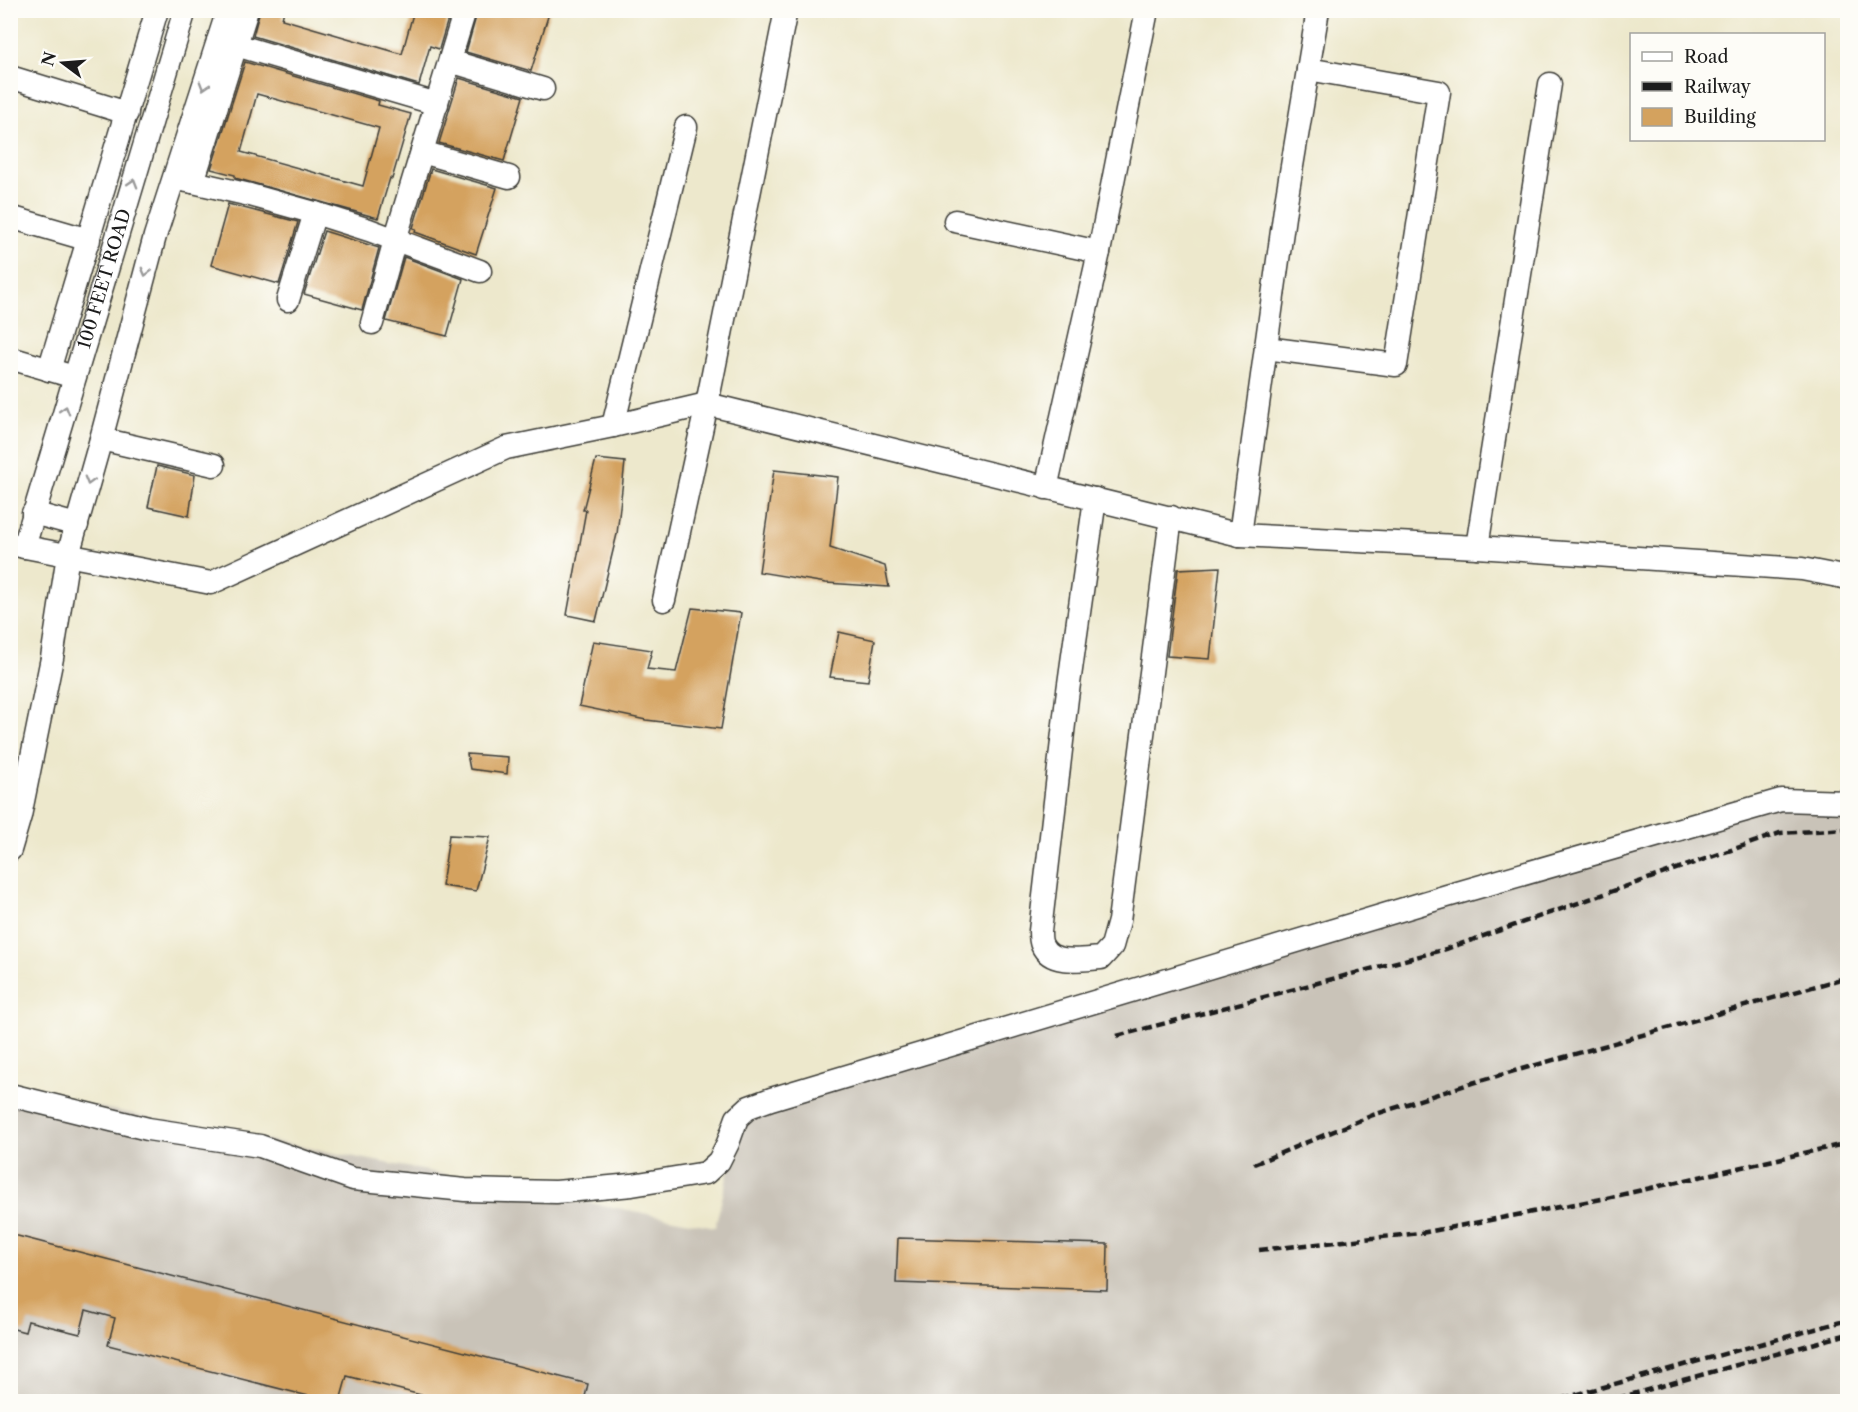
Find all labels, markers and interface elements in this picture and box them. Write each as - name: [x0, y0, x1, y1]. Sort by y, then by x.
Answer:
- north arrow: [33, 33, 93, 93]
- legend: [1630, 33, 1825, 141]
- text: Road: [1684, 46, 1729, 68]
- text: N: [37, 49, 60, 68]
- text: Railway: [1684, 76, 1752, 98]
- one-way arrow: [199, 80, 211, 91]
- text: Building: [1684, 106, 1756, 128]
- one-way arrow: [126, 178, 138, 189]
- street label: 100 FEET ROAD: [73, 206, 136, 351]
- one-way arrow: [140, 267, 153, 277]
- one-way arrow: [58, 405, 70, 416]
- one-way arrow: [84, 475, 96, 485]

